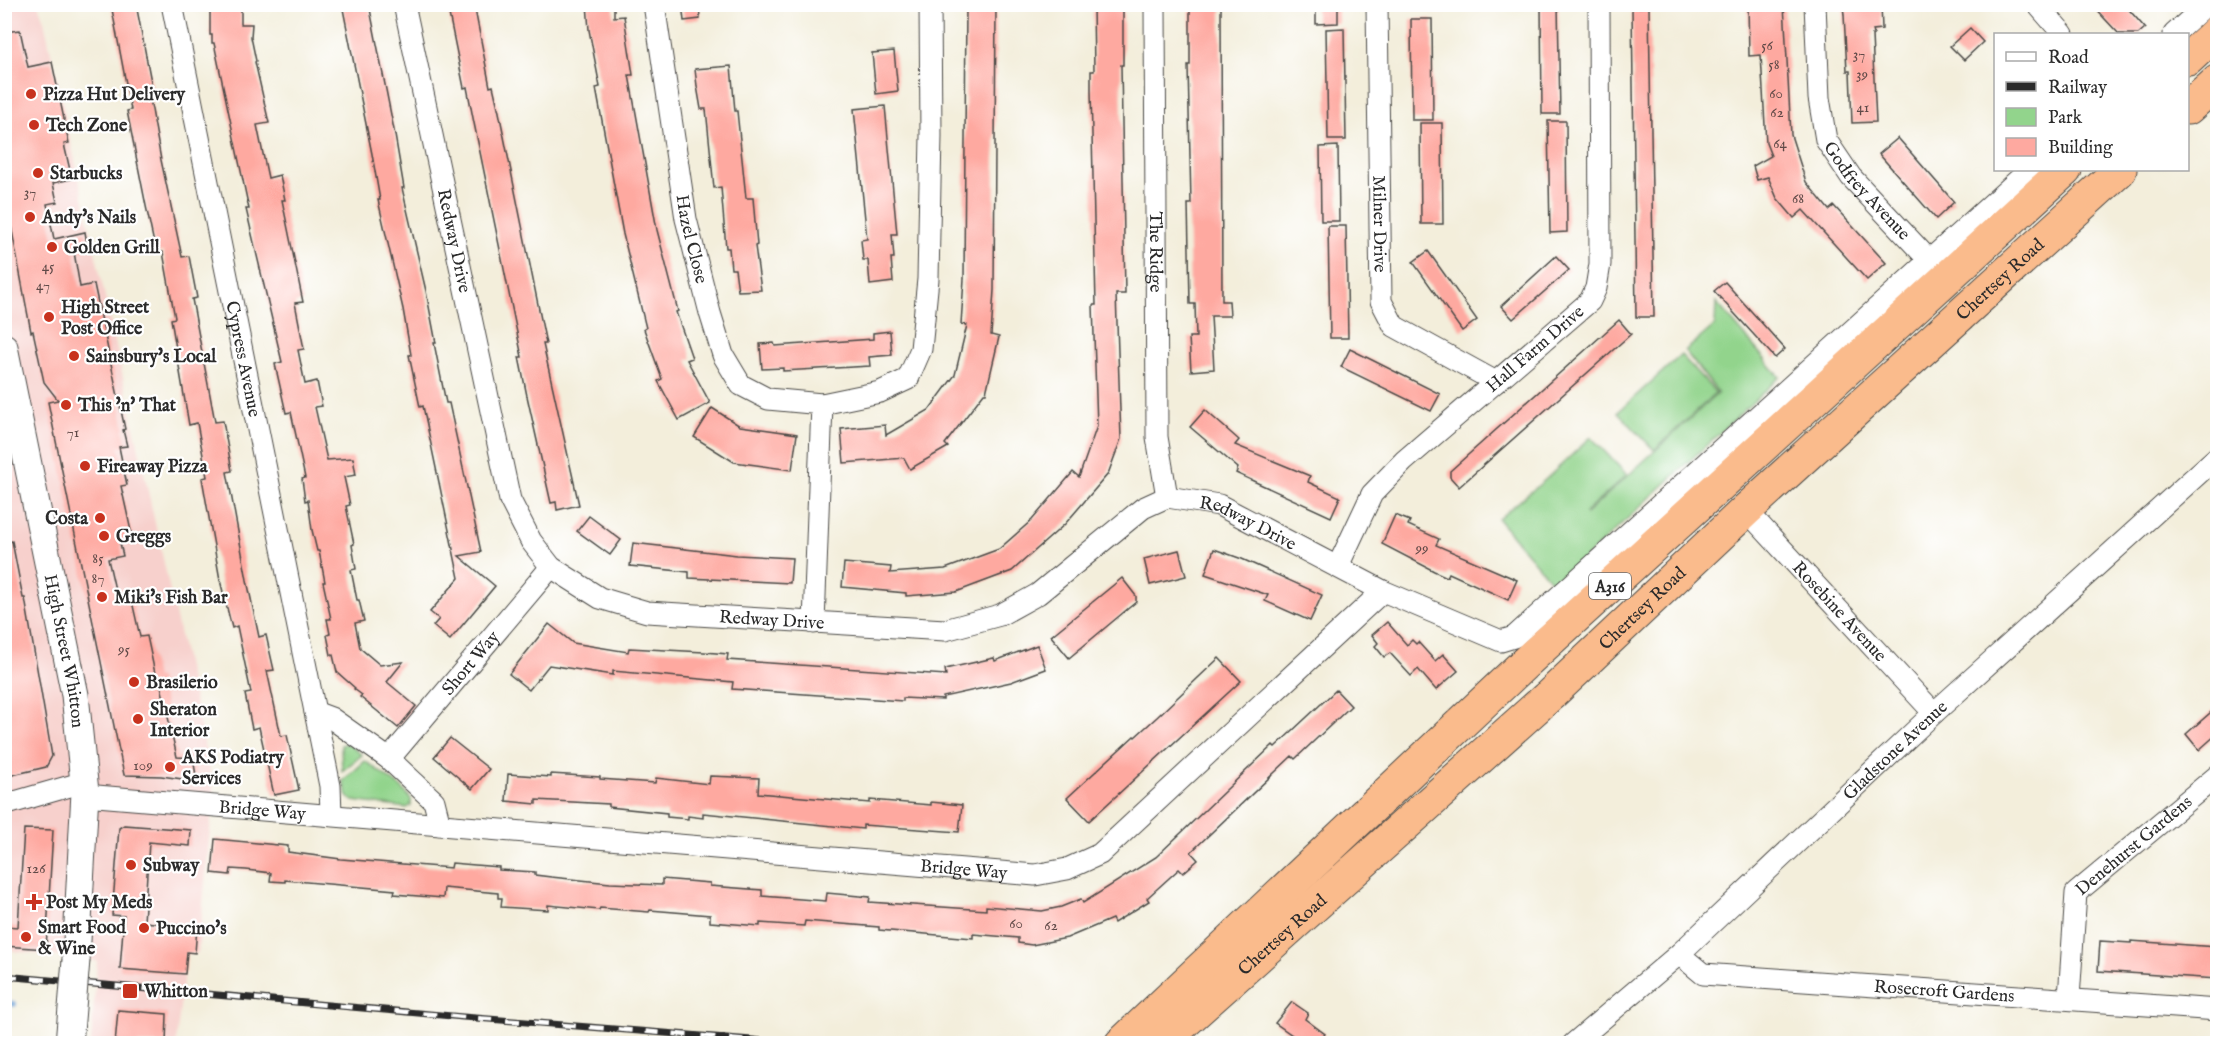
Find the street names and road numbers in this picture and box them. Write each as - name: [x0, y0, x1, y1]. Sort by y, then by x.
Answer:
- street label: Godfrey Avenue: [1817, 138, 1915, 246]
- street label: Milner Drive: [1366, 175, 1391, 273]
- street label: Redway Drive: [431, 187, 475, 295]
- street label: Hazel Close: [669, 193, 712, 286]
- street label: The Ridge: [1143, 211, 1166, 293]
- street label: Chertsey Road: [1952, 234, 2050, 326]
- street label: Cypress Avenue: [219, 299, 265, 419]
- street label: Hall Farm Drive: [1482, 301, 1590, 398]
- street label: Redway Drive: [1198, 492, 1300, 556]
- street label: Rosebine Avenue: [1786, 557, 1891, 667]
- street label: Chertsey Road: [1595, 562, 1692, 656]
- street label: High Street Whitton: [38, 572, 88, 729]
- road number: A316: [1589, 573, 1631, 599]
- street label: Redway Drive: [718, 606, 825, 636]
- street label: Short Way: [438, 626, 505, 701]
- street label: Gladstone Avenue: [1839, 696, 1953, 806]
- street label: Denehurst Gardens: [2071, 791, 2198, 902]
- street label: Bridge Way: [218, 796, 307, 827]
- street label: Bridge Way: [919, 855, 1008, 886]
- street label: Chertsey Road: [1234, 890, 1333, 982]
- street label: Rosecroft Gardens: [1873, 976, 2015, 1009]

